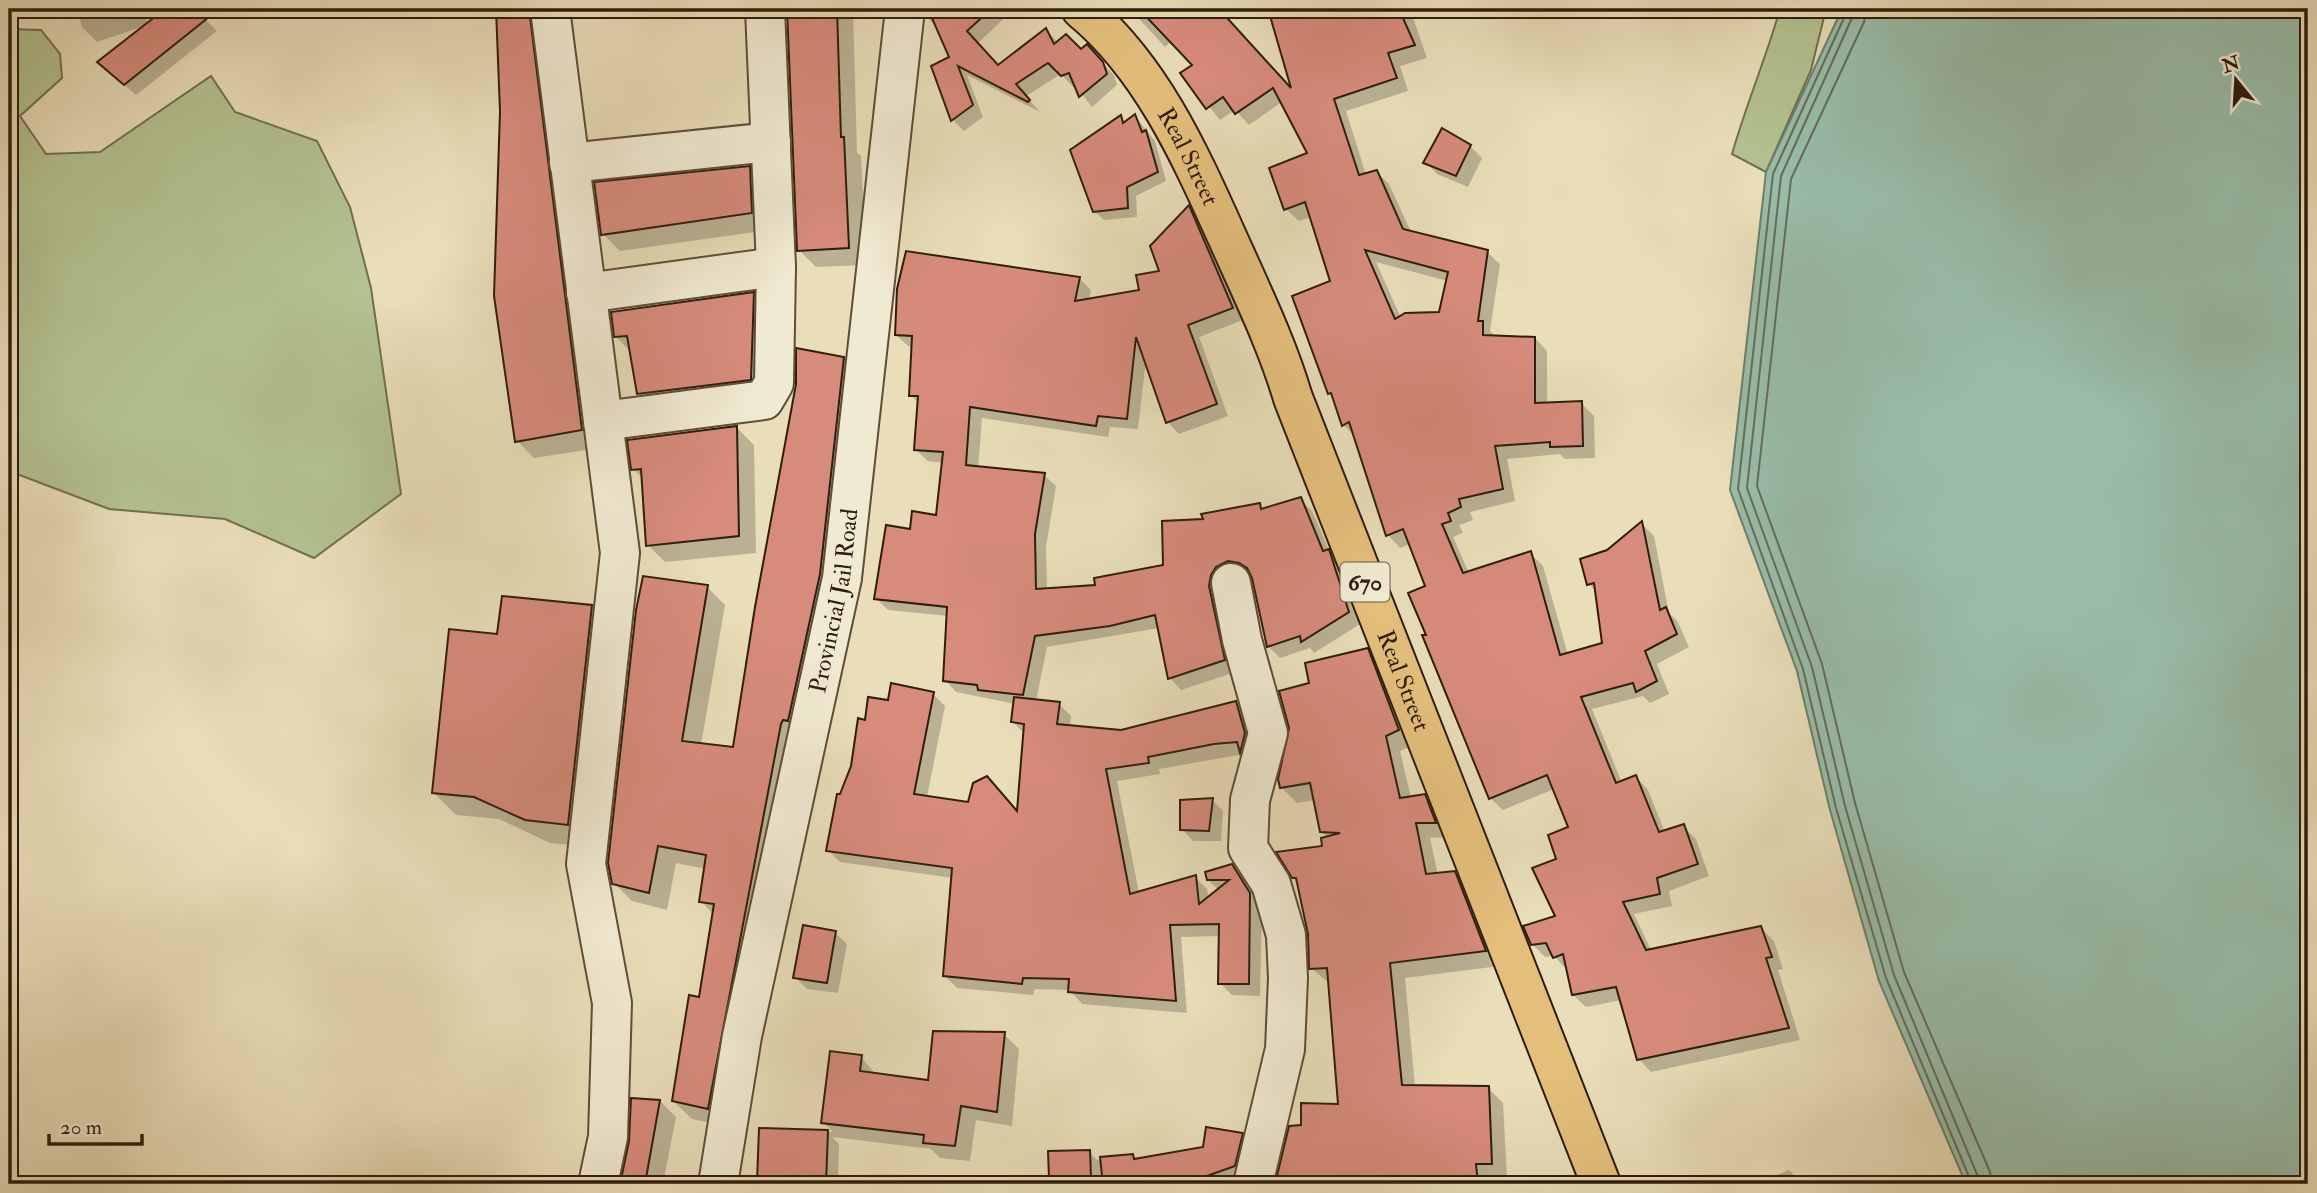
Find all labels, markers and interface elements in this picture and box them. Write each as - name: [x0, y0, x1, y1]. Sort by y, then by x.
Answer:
- north arrow: [2202, 46, 2272, 116]
- text: N: [2218, 50, 2244, 79]
- street label: Real Street: [1150, 102, 1226, 211]
- street label: Provincial Jail Road: [802, 507, 866, 696]
- road number: 670: [1340, 562, 1390, 602]
- street label: Real Street: [1370, 626, 1437, 736]
- scale bar: [49, 1102, 142, 1146]
- text: 20 m: [60, 1114, 102, 1141]

